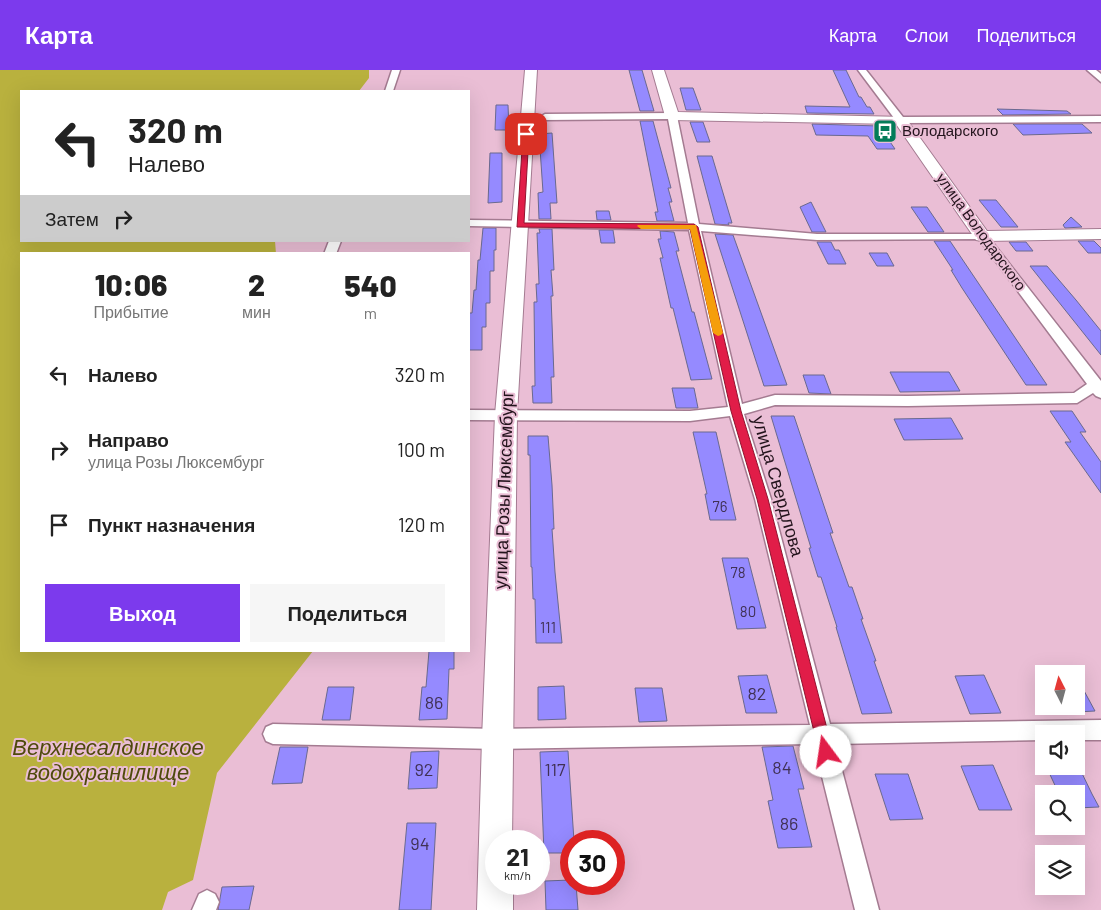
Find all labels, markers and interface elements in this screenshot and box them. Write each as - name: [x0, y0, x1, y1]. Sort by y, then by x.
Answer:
- text: Карта: [25, 20, 93, 49]
- text: Карта: [829, 24, 877, 46]
- text: Слои: [905, 24, 949, 46]
- text: Поделиться: [977, 24, 1076, 46]
- text: 320 m: [128, 108, 223, 150]
- icon: left: [45, 110, 110, 175]
- pin: [505, 113, 547, 155]
- bus stop icon: Володарского: [872, 118, 898, 144]
- icon: arrive: [512, 120, 540, 148]
- place label: Володарского: [902, 121, 998, 139]
- text: Налево: [128, 150, 205, 176]
- street label: улица Володарского: [933, 169, 1030, 294]
- icon: right: [109, 205, 137, 233]
- text: Затем: [45, 207, 99, 230]
- text: 10:06: [95, 266, 167, 302]
- text: 2: [248, 266, 265, 302]
- text: 540: [344, 267, 397, 303]
- text: Прибытие: [93, 302, 169, 321]
- text: мин: [242, 302, 271, 321]
- text: m: [364, 303, 377, 322]
- icon: left: [45, 361, 73, 389]
- text: Налево: [88, 363, 158, 386]
- text: 320 m: [395, 363, 445, 386]
- street label: улица Розы Люксембург: [489, 390, 517, 590]
- street label: улица Свердлова: [748, 413, 810, 560]
- text: Направо: [88, 428, 169, 451]
- icon: right: [45, 436, 73, 464]
- text: 100 m: [397, 438, 445, 461]
- text: улица Розы Люксембург: [88, 452, 265, 471]
- house number: 76: [713, 497, 727, 515]
- icon: arrive: [45, 511, 73, 539]
- text: Пункт назначения: [88, 513, 255, 536]
- text: 120 m: [398, 513, 445, 536]
- house number: 78: [731, 563, 745, 581]
- button: Выход: [45, 584, 240, 642]
- button: Поделиться: [250, 584, 445, 642]
- house number: 80: [740, 602, 756, 620]
- house number: 111: [540, 618, 556, 636]
- north arrow: [1035, 665, 1085, 715]
- map controls: [1035, 665, 1085, 895]
- house number: 82: [747, 682, 767, 704]
- house number: 86: [425, 691, 443, 713]
- position arrow: [799, 725, 851, 777]
- button: sound: [1035, 725, 1085, 775]
- water label: Верхнесалдинское водохранилище: [12, 733, 204, 785]
- house number: 84: [772, 756, 792, 778]
- house number: 92: [414, 758, 434, 780]
- house number: 117: [544, 758, 566, 780]
- button: search: [1035, 785, 1085, 835]
- house number: 86: [780, 812, 798, 834]
- speed limit sign: 30: [560, 830, 625, 895]
- house number: 94: [410, 832, 430, 854]
- text: 21: [506, 841, 529, 871]
- button: layers: [1035, 845, 1085, 895]
- text: km/h: [504, 868, 531, 882]

